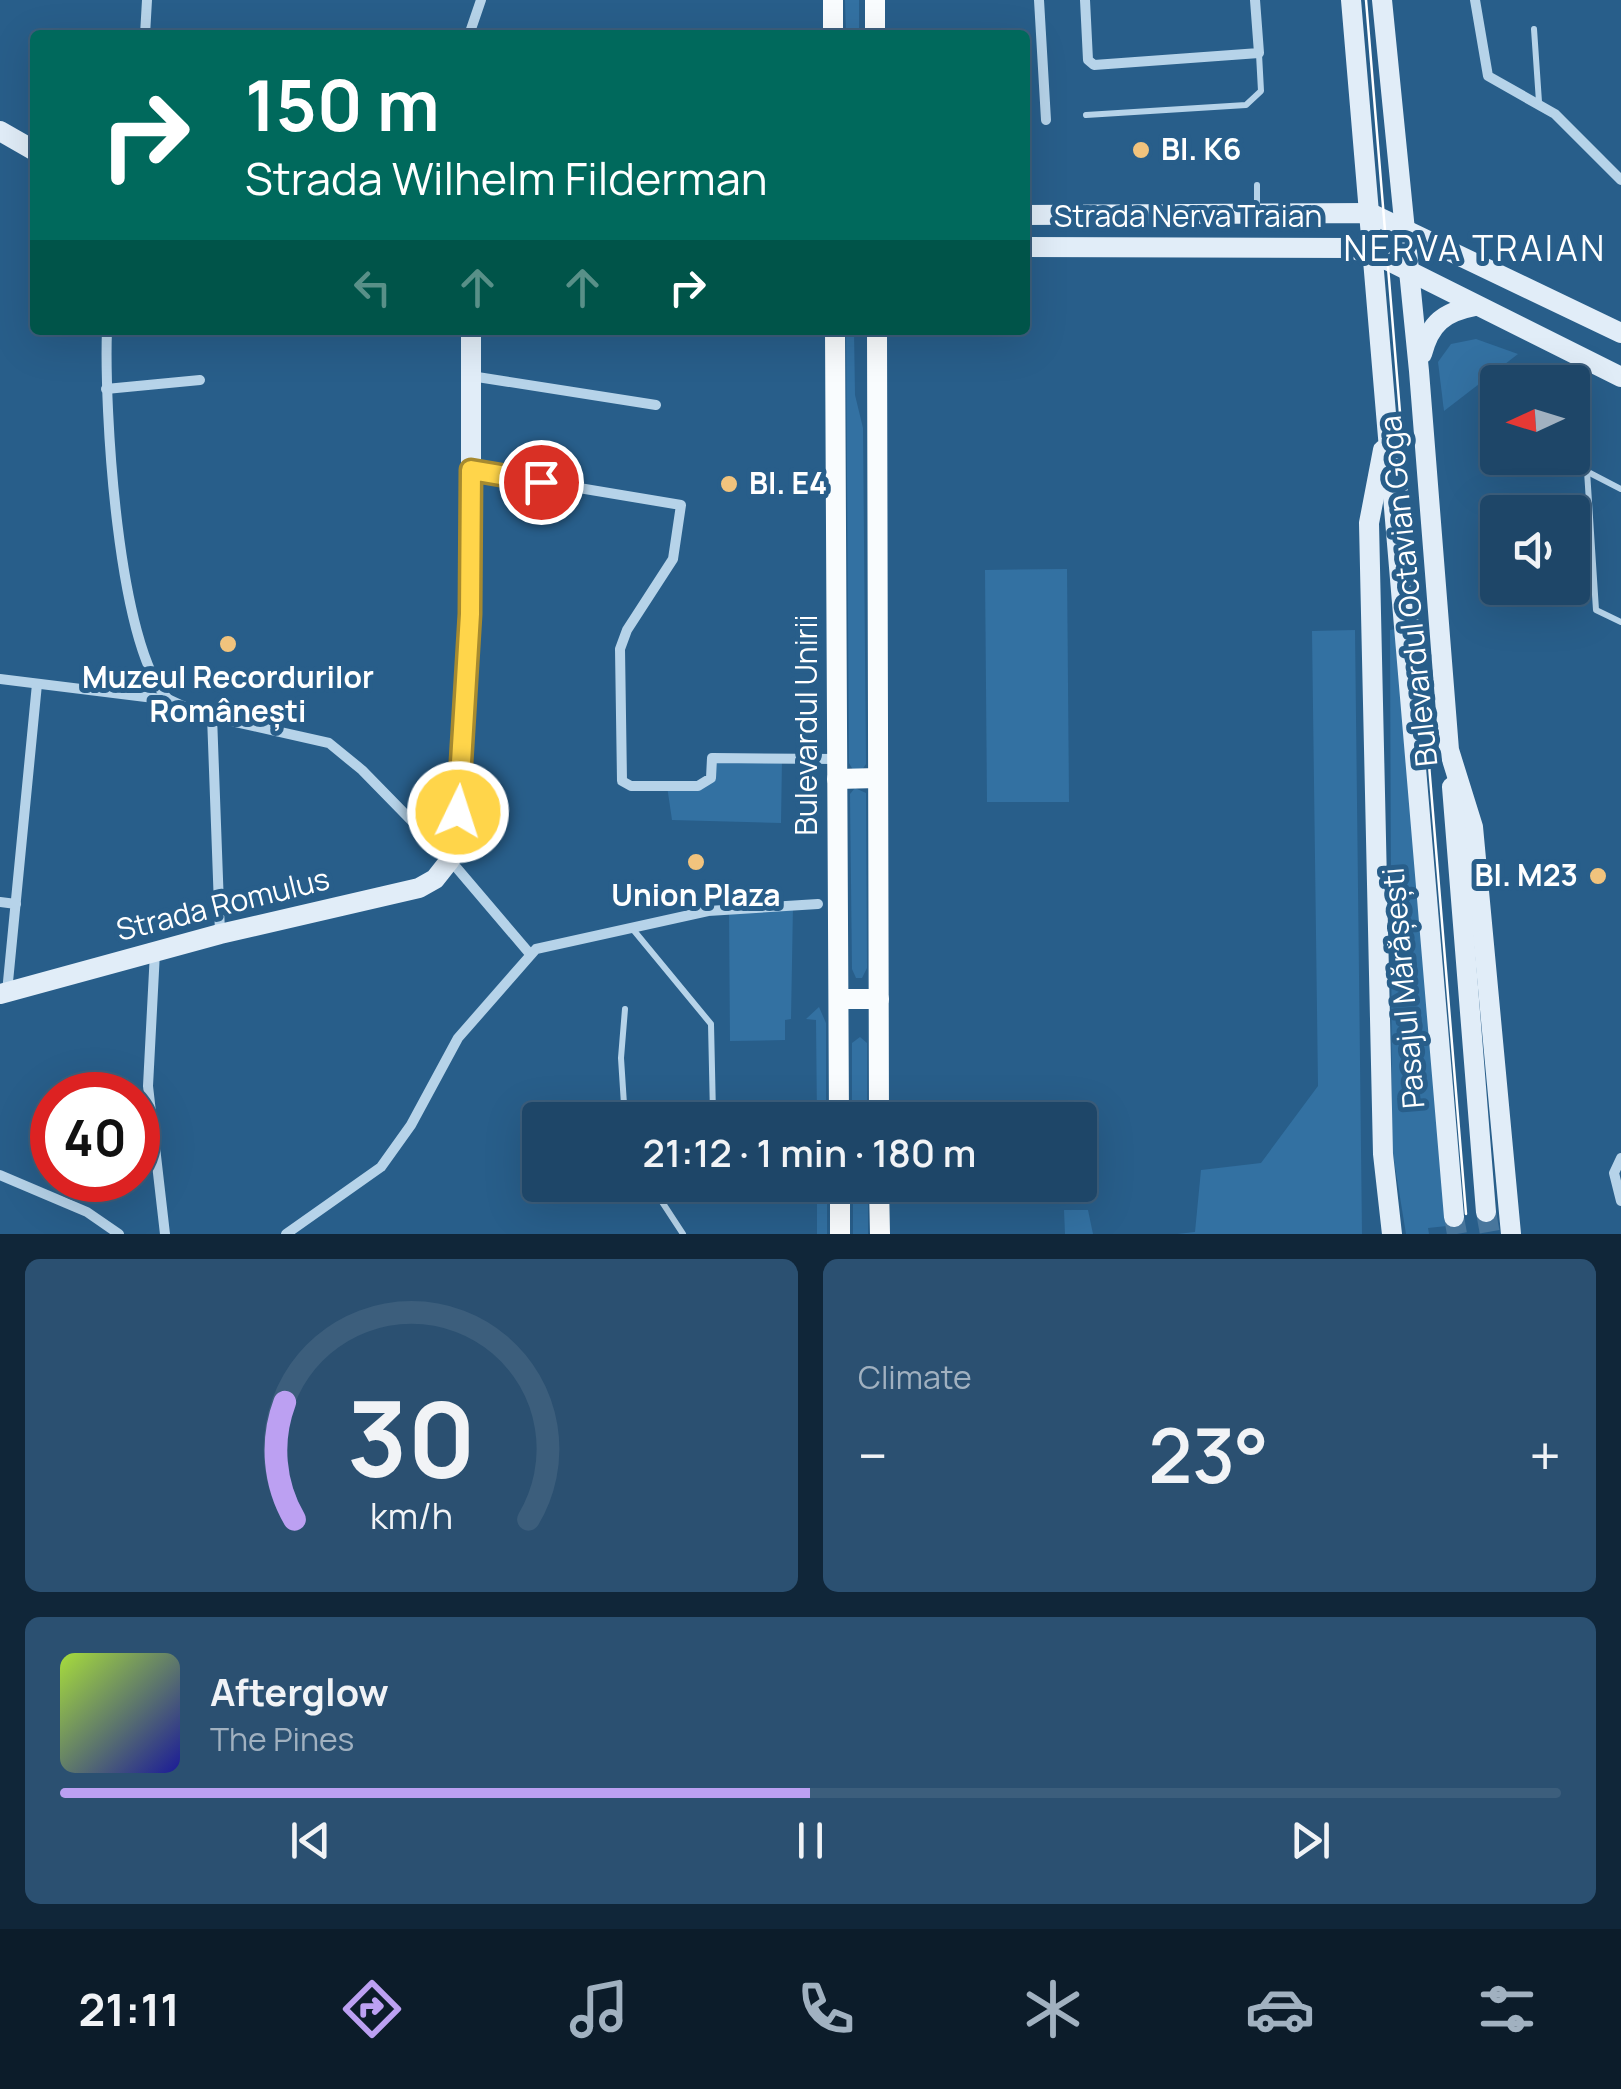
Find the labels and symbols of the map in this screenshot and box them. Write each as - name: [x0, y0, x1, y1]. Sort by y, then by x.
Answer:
- place label: Bl. K6: [1161, 128, 1242, 169]
- marker: Bl. K6: [1130, 139, 1152, 161]
- street label: Strada Nerva Traian: [1054, 195, 1322, 236]
- district label: NERVA TRAIAN: [1343, 224, 1607, 272]
- north arrow: [1480, 365, 1590, 475]
- street label: Bulevardul Octavian Goga: [1369, 414, 1446, 769]
- pin: [499, 440, 584, 525]
- place label: Bl. E4: [749, 462, 827, 503]
- marker: Bl. E4: [718, 473, 740, 495]
- street label: Bulevardul Unirii: [785, 615, 826, 835]
- marker: Muzeul Recordurilor Românești: [217, 633, 239, 655]
- place label: Muzeul Recordurilor Românești: [82, 656, 374, 731]
- position arrow: [406, 760, 510, 864]
- marker: Union Plaza: [685, 851, 707, 873]
- place label: Bl. M23: [1475, 854, 1578, 895]
- street label: Strada Romulus: [112, 857, 334, 950]
- marker: Bl. M23: [1587, 865, 1609, 887]
- street label: Pasajul Mărășești: [1372, 866, 1433, 1110]
- place label: Union Plaza: [611, 874, 781, 915]
- speed limit sign: 40: [30, 1072, 160, 1202]

